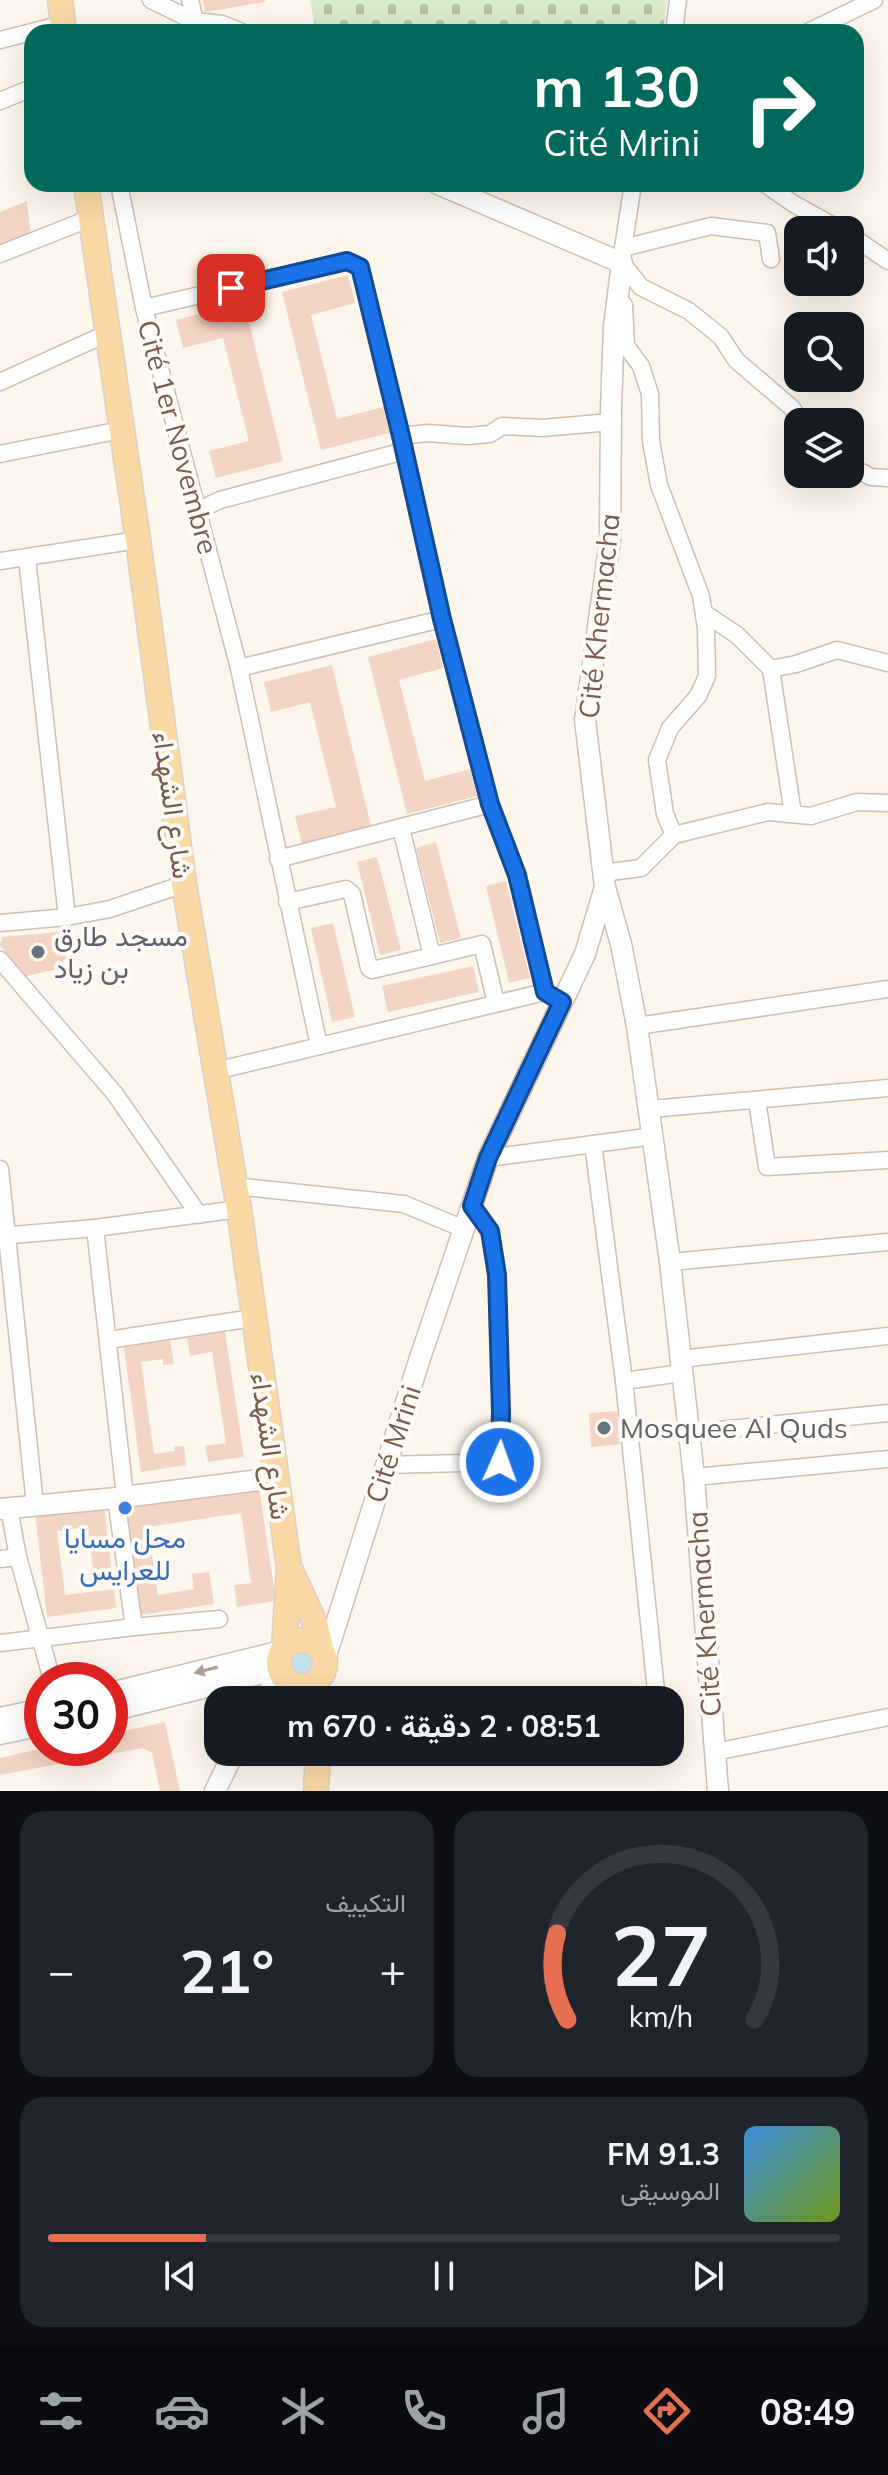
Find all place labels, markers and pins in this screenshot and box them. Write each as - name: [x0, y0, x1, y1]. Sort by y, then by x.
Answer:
- pin: [197, 254, 265, 322]
- place label: مسجد طارق بن زياد: [54, 918, 188, 986]
- marker: مسجد طارق بن زياد: [29, 943, 47, 961]
- place label: Mosquee Al Quds: [620, 1410, 848, 1445]
- marker: Mosquee Al Quds: [595, 1419, 613, 1437]
- marker: محل مسايا للعرايس: [116, 1499, 134, 1517]
- place label: محل مسايا للعرايس: [64, 1520, 186, 1588]

